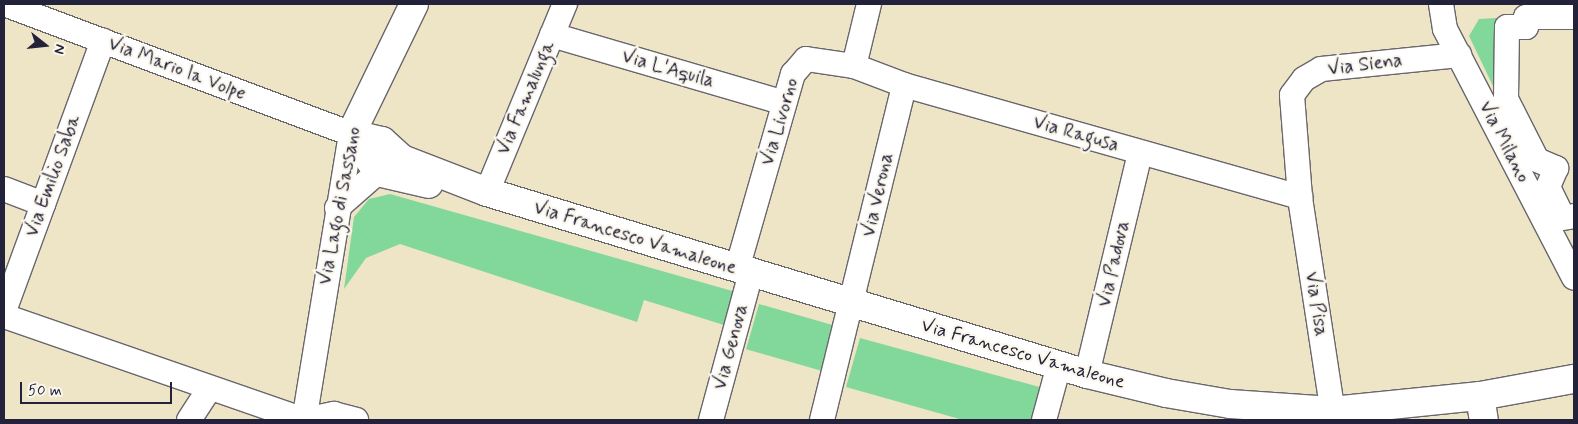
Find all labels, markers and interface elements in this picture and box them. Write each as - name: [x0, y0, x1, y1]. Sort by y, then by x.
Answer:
- north arrow: [20, 20, 70, 70]
- street label: Via Mario la Volpe: [107, 33, 247, 105]
- street label: Via Famalunga: [492, 38, 560, 158]
- text: N: [49, 42, 69, 56]
- street label: Via L'Aquila: [619, 45, 717, 93]
- street label: Via Siena: [1326, 49, 1404, 81]
- street label: Via Livorno: [756, 76, 804, 168]
- street label: Via Milano: [1474, 98, 1534, 186]
- street label: Via Ragusa: [1031, 111, 1121, 157]
- street label: Via Emilio Saba: [21, 113, 85, 239]
- street label: Via Lago di Sassano: [314, 128, 366, 284]
- street label: Via Verona: [857, 151, 899, 239]
- street label: Via Francesco Vamaleone: [533, 197, 737, 279]
- street label: Via Padova: [1093, 220, 1135, 308]
- street label: Via Pisa: [1300, 271, 1332, 337]
- street label: Via Genova: [709, 301, 753, 393]
- street label: Via Francesco Vamaleone: [921, 315, 1125, 393]
- scale bar: [22, 372, 175, 404]
- text: 50 m: [28, 381, 62, 401]

